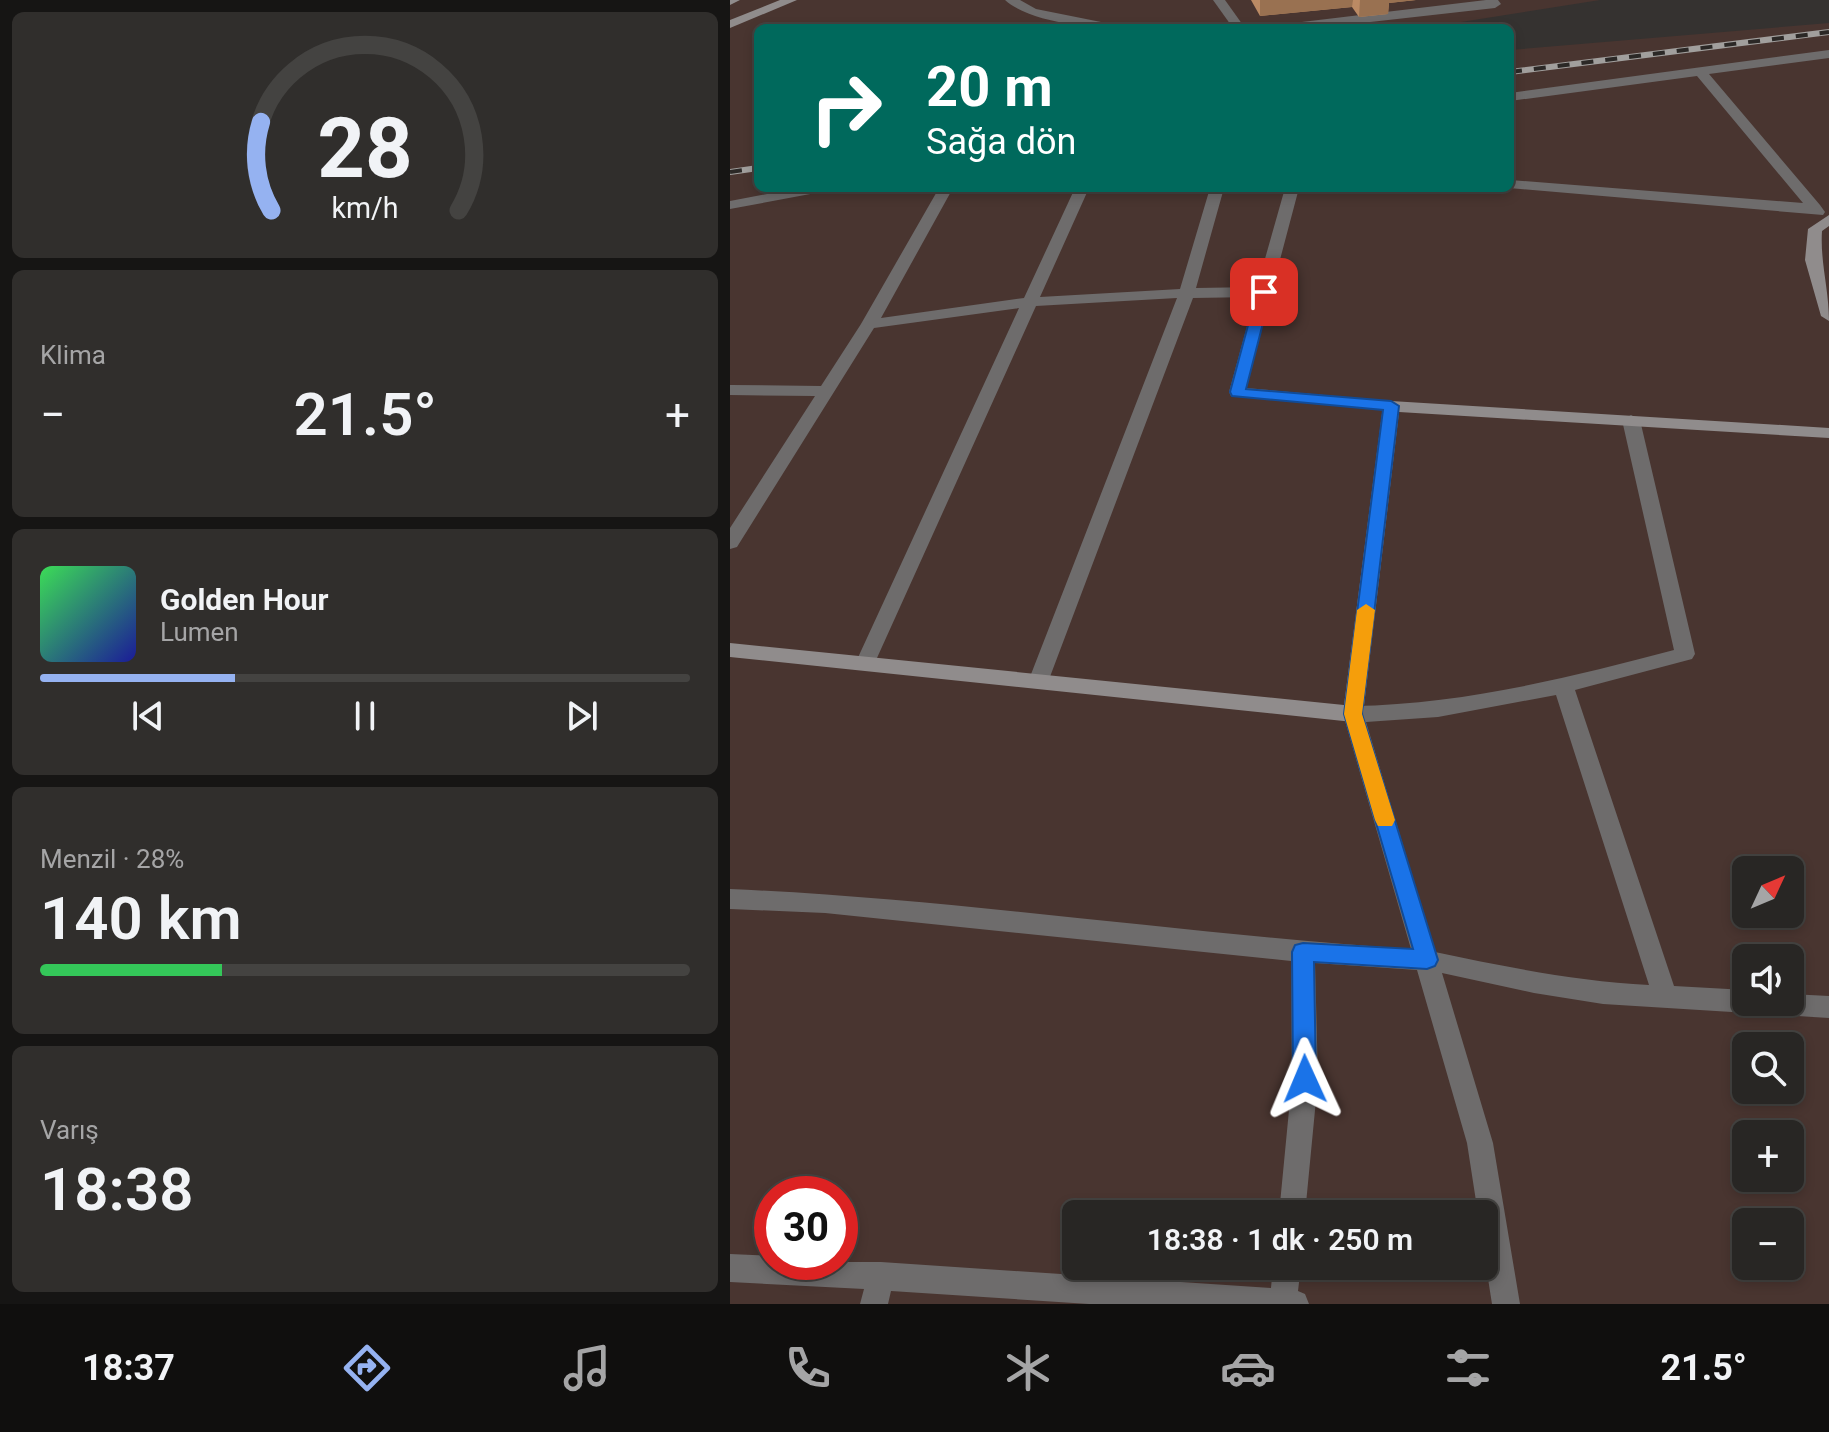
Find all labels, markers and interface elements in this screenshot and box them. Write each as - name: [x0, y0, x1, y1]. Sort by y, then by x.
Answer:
- text: 20 m: [926, 54, 1053, 120]
- icon: right: [794, 56, 898, 160]
- text: 28: [317, 100, 413, 197]
- text: Sağa dön: [926, 121, 1076, 163]
- text: km/h: [331, 191, 399, 225]
- pin: [1230, 258, 1298, 326]
- icon: arrive: [1242, 270, 1286, 314]
- text: Klima: [40, 340, 106, 370]
- text: 21.5°: [294, 379, 437, 450]
- text: −: [40, 389, 65, 441]
- text: +: [665, 389, 690, 441]
- text: Golden Hour: [160, 582, 329, 617]
- text: Lumen: [160, 617, 239, 647]
- icon: previous: [126, 694, 170, 738]
- icon: pause: [343, 694, 387, 738]
- icon: next: [560, 694, 604, 738]
- text: Menzil · 28%: [40, 844, 184, 874]
- north arrow: [1732, 856, 1804, 928]
- map controls: [1732, 856, 1804, 1280]
- text: 140 km: [40, 883, 242, 954]
- button: sound: [1732, 944, 1804, 1016]
- button: search: [1732, 1032, 1804, 1104]
- position arrow: [1263, 1037, 1347, 1121]
- text: Varış: [40, 1115, 99, 1145]
- button: +: [1732, 1120, 1804, 1192]
- text: 18:38: [40, 1154, 193, 1225]
- speed limit sign: 30: [754, 1176, 858, 1280]
- button: −: [1732, 1208, 1804, 1280]
- text: 18:38 · 1 dk · 250 m: [1147, 1222, 1413, 1257]
- icon: directions: [339, 1340, 395, 1396]
- icon: music: [559, 1340, 615, 1396]
- icon: phone: [780, 1340, 836, 1396]
- icon: climate: [1000, 1340, 1056, 1396]
- icon: car: [1220, 1340, 1276, 1396]
- icon: filters: [1440, 1340, 1496, 1396]
- text: 18:37: [82, 1347, 175, 1389]
- text: 21.5°: [1660, 1347, 1747, 1389]

